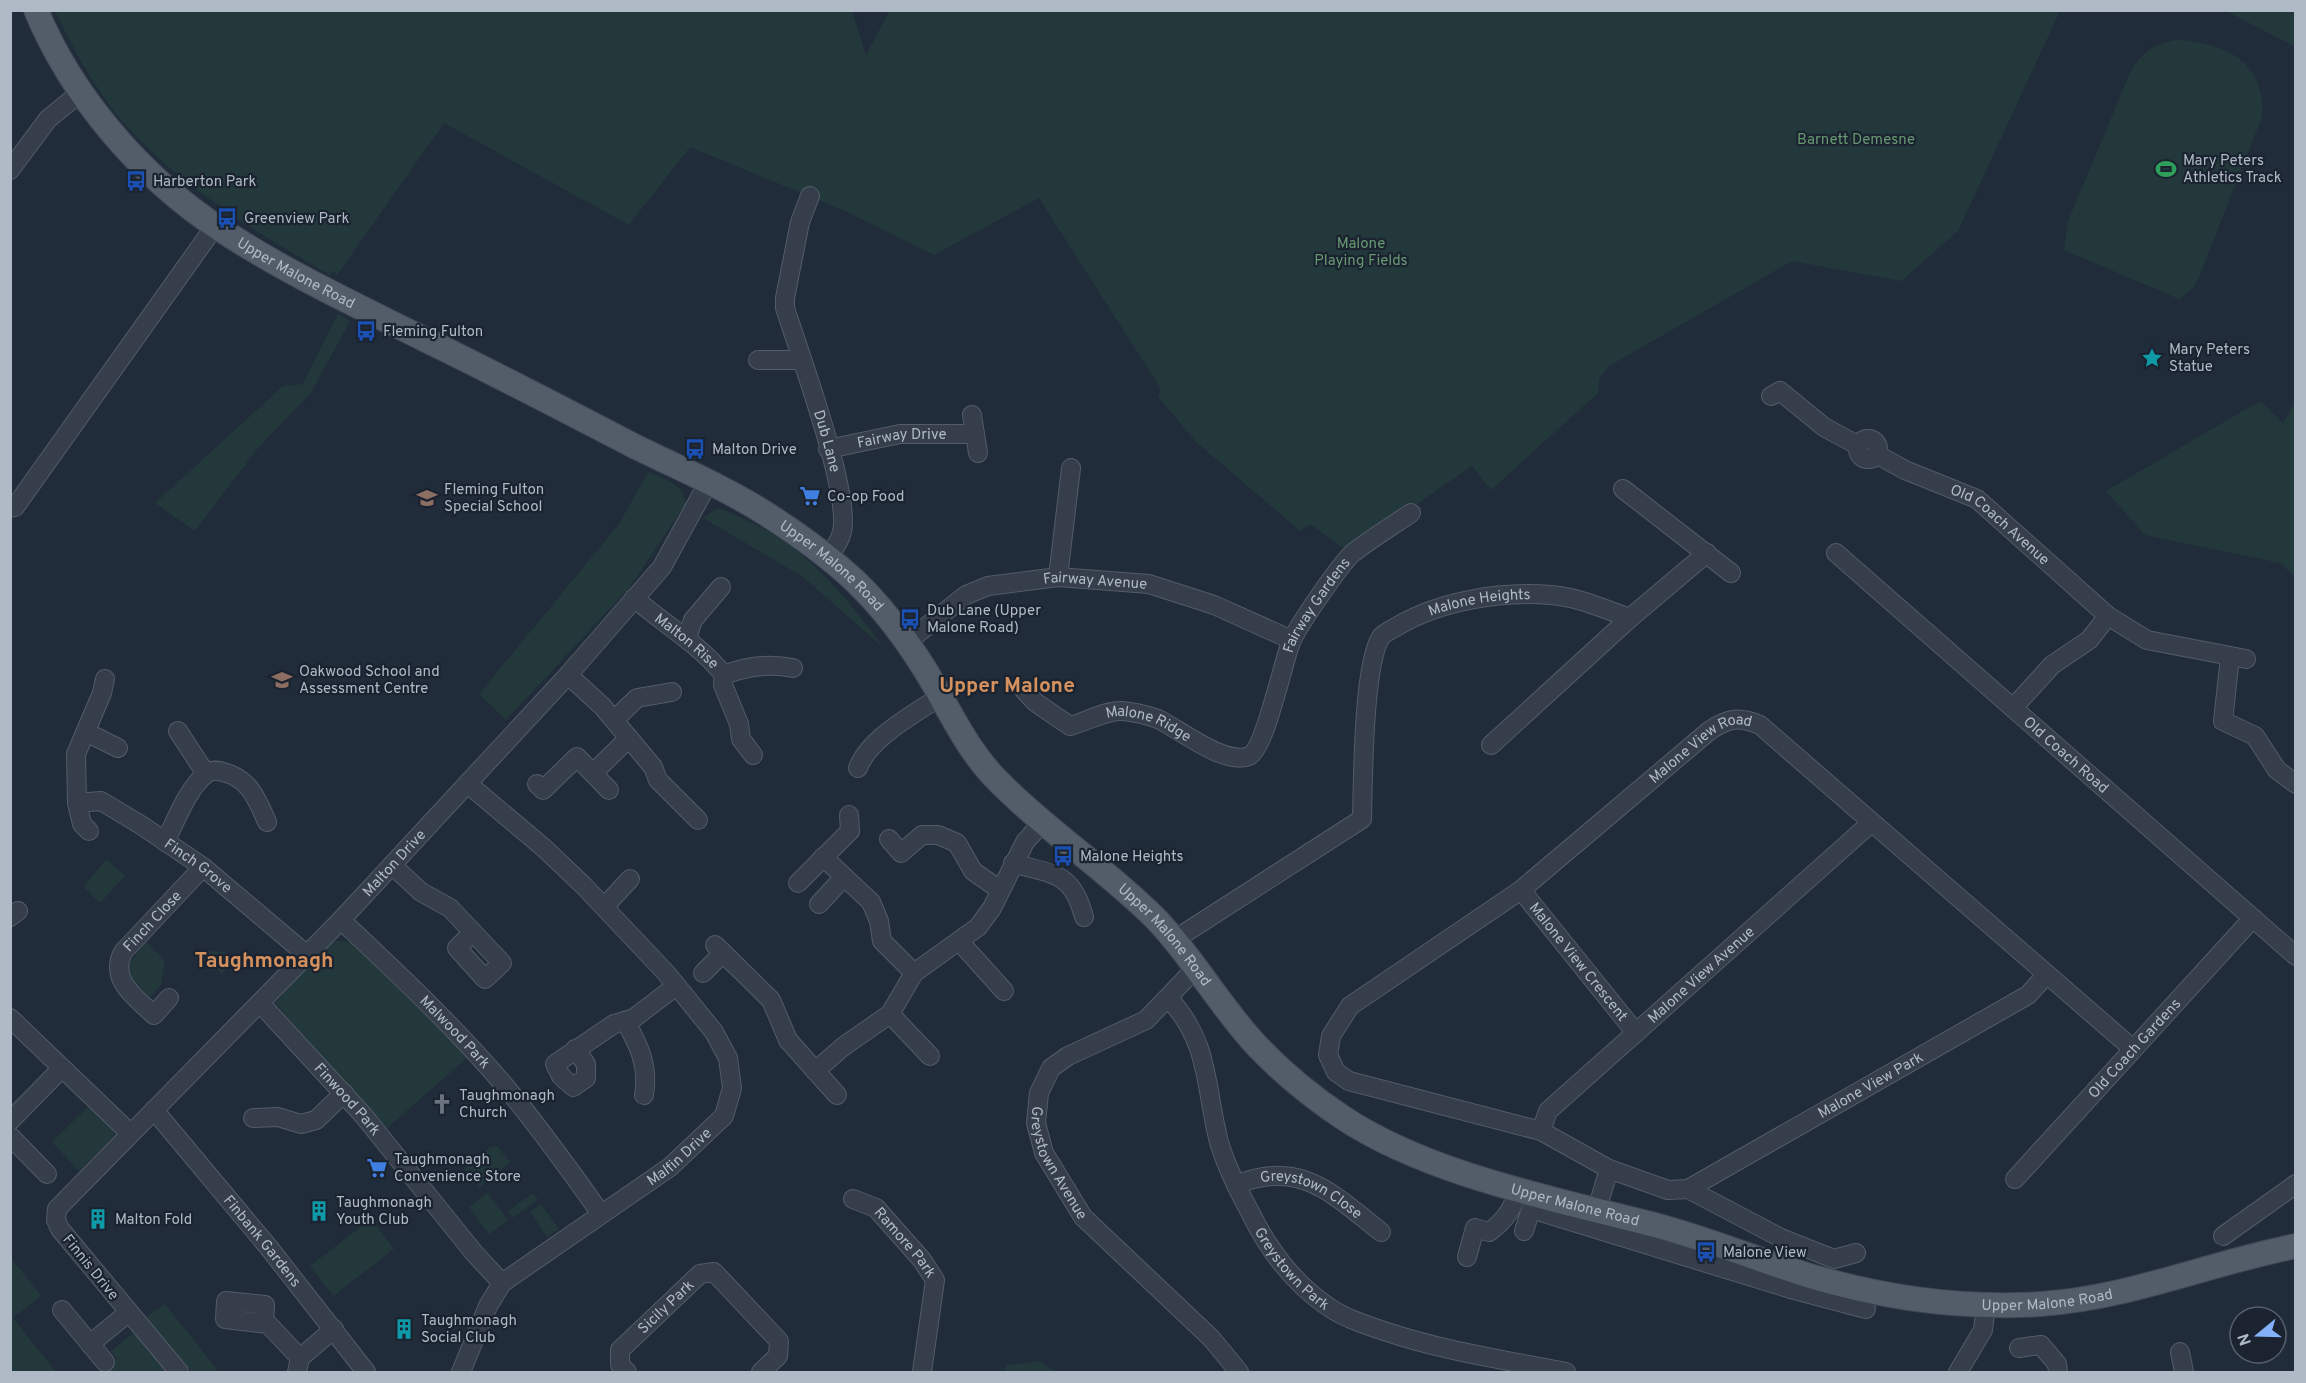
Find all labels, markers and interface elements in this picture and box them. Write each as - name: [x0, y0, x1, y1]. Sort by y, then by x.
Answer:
- park label: Barnett Demesne: [1797, 131, 1915, 150]
- place label: Mary Peters Athletics Track: [2183, 152, 2282, 188]
- sports icon: Mary Peters Athletics Track: [2154, 157, 2178, 181]
- bus stop icon: Harberton Park: [124, 169, 148, 193]
- place label: Harberton Park: [153, 173, 257, 192]
- bus stop icon: Greenview Park: [215, 206, 239, 230]
- place label: Greenview Park: [244, 210, 349, 229]
- street label: Upper Malone Road: [233, 234, 358, 314]
- park label: Malone Playing Fields: [1314, 235, 1408, 271]
- bus stop icon: Fleming Fulton: [354, 319, 378, 343]
- place label: Fleming Fulton: [383, 323, 483, 342]
- place label: Mary Peters Statue: [2169, 341, 2250, 377]
- place icon: Mary Peters Statue: [2140, 346, 2164, 370]
- street label: Dub Lane: [808, 408, 843, 475]
- street label: Fairway Drive: [856, 426, 947, 454]
- bus stop icon: Malton Drive: [683, 437, 707, 461]
- place label: Malton Drive: [712, 441, 797, 460]
- place label: Fleming Fulton Special School: [444, 481, 544, 517]
- street label: Old Coach Avenue: [1947, 481, 2053, 570]
- supermarket icon: Co-op Food: [798, 484, 822, 508]
- school or university icon: Fleming Fulton Special School: [415, 486, 439, 510]
- place label: Co-op Food: [827, 488, 905, 507]
- street label: Upper Malone Road: [775, 517, 887, 616]
- street label: Fairway Gardens: [1280, 554, 1355, 655]
- street label: Fairway Avenue: [1042, 569, 1148, 595]
- street label: Malone Heights: [1426, 586, 1531, 622]
- place label: Dub Lane (Upper Malone Road): [927, 602, 1041, 638]
- bus stop icon: Dub Lane (Upper Malone Road): [898, 607, 922, 631]
- street label: Malton Rise: [650, 610, 722, 674]
- place label: Oakwood School and Assessment Centre: [299, 663, 440, 699]
- school or university icon: Oakwood School and Assessment Centre: [270, 668, 294, 692]
- district label: Upper Malone: [939, 673, 1075, 700]
- street label: Malone Ridge: [1104, 703, 1194, 747]
- street label: Malone View Road: [1646, 711, 1754, 789]
- street label: Old Coach Road: [2018, 713, 2112, 798]
- street label: Malton Drive: [359, 826, 431, 901]
- street label: Finch Grove: [160, 835, 235, 898]
- bus stop icon: Malone Heights: [1051, 844, 1075, 868]
- place label: Malone Heights: [1080, 848, 1184, 867]
- street label: Upper Malone Road: [1113, 880, 1214, 991]
- street label: Finch Close: [120, 887, 187, 957]
- street label: Malone View Crescent: [1524, 899, 1631, 1026]
- street label: Malone View Avenue: [1644, 923, 1759, 1028]
- district label: Taughmonagh: [195, 948, 333, 975]
- street label: Malwood Park: [415, 992, 494, 1073]
- street label: Old Coach Gardens: [2085, 995, 2186, 1103]
- street label: Malone View Park: [1815, 1049, 1927, 1124]
- street label: Finwood Park: [309, 1060, 384, 1140]
- place label: Taughmonagh Church: [459, 1087, 555, 1123]
- church icon: Taughmonagh Church: [430, 1092, 454, 1116]
- street label: Greystown Avenue: [1025, 1105, 1091, 1224]
- street label: Malfin Drive: [644, 1124, 716, 1191]
- place label: Taughmonagh Convenience Store: [394, 1151, 521, 1187]
- supermarket icon: Taughmonagh Convenience Store: [365, 1156, 389, 1180]
- street label: Greystown Close: [1259, 1168, 1365, 1224]
- street label: Upper Malone Road: [1508, 1180, 1641, 1232]
- street label: Finbank Gardens: [218, 1192, 304, 1292]
- place label: Taughmonagh Youth Club: [336, 1194, 432, 1230]
- building icon: Taughmonagh Youth Club: [307, 1199, 331, 1223]
- street label: Ramore Park: [869, 1204, 939, 1282]
- building icon: Malton Fold: [86, 1207, 110, 1231]
- place label: Malton Fold: [115, 1211, 192, 1230]
- street label: Greystown Park: [1249, 1224, 1333, 1316]
- street label: Finnis Drive: [58, 1231, 122, 1305]
- bus stop icon: Malone View: [1694, 1240, 1718, 1264]
- place label: Malone View: [1723, 1244, 1807, 1263]
- street label: Sicily Park: [635, 1276, 699, 1339]
- street label: Upper Malone Road: [1981, 1286, 2115, 1316]
- north arrow: [2228, 1305, 2288, 1365]
- place label: Taughmonagh Social Club: [421, 1312, 517, 1348]
- building icon: Taughmonagh Social Club: [392, 1317, 416, 1341]
- text: N: [2234, 1331, 2257, 1348]

